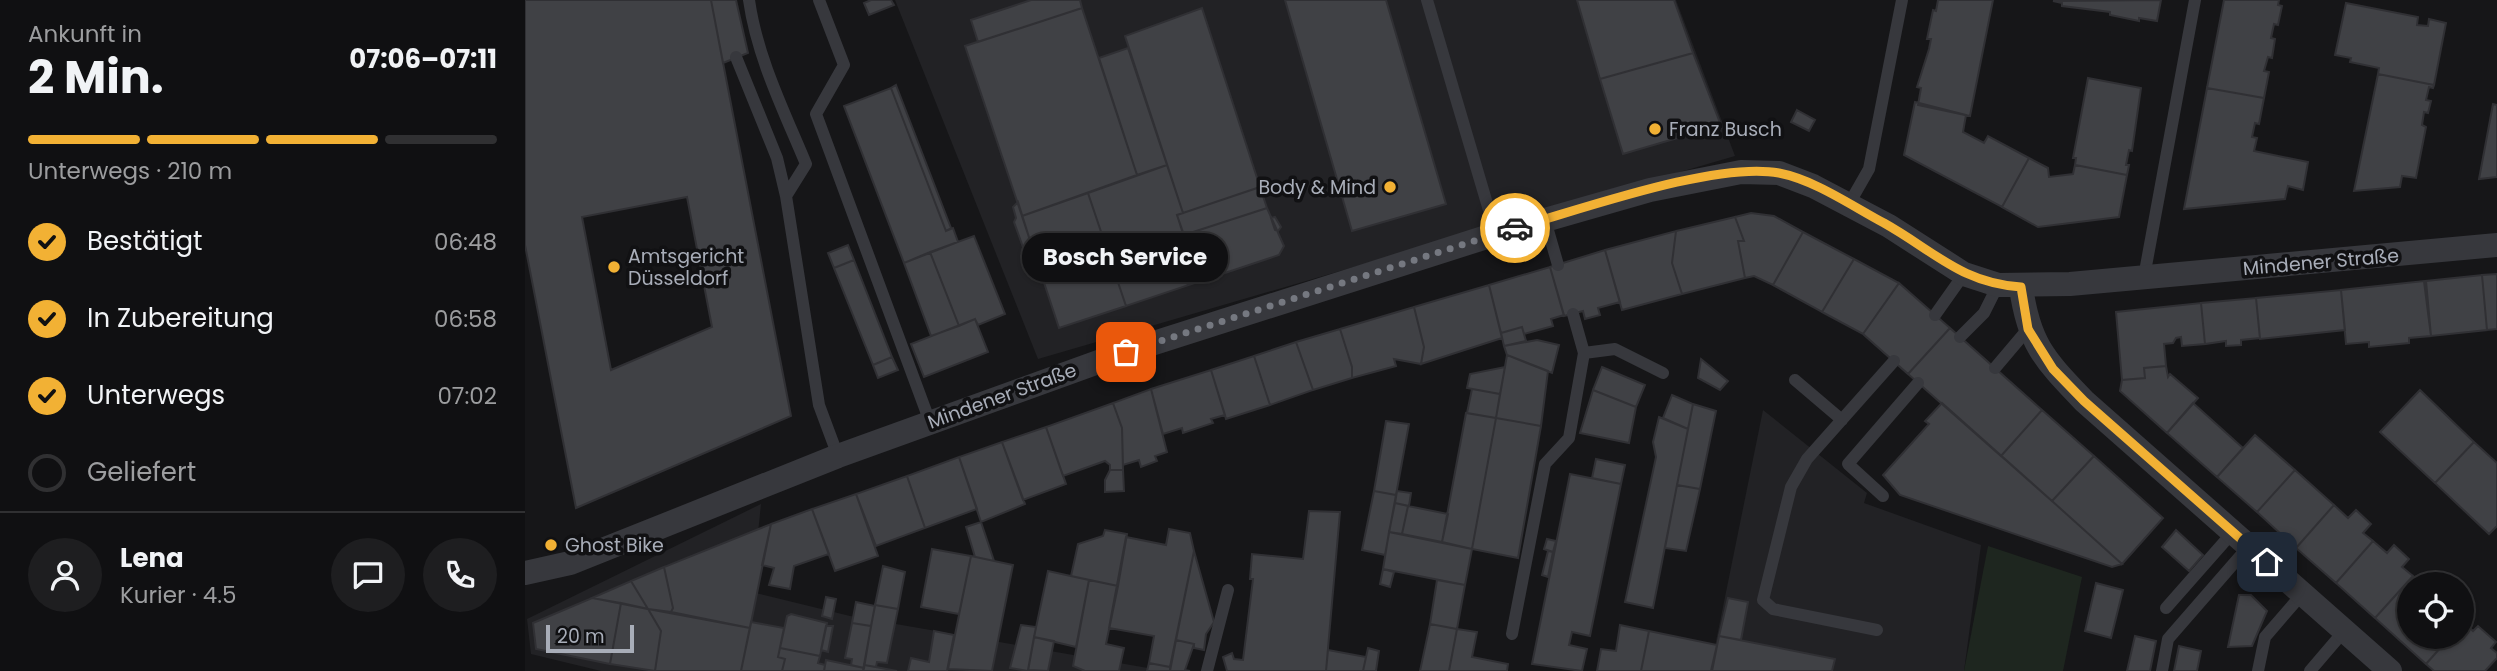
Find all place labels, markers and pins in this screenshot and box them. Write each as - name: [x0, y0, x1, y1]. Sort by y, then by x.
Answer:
- place label: Franz Busch: [1669, 116, 1782, 143]
- marker: Franz Busch: [1647, 121, 1663, 137]
- place label: Body & Mind: [1258, 174, 1376, 201]
- marker: Body & Mind: [1382, 179, 1398, 195]
- callout: Bosch Service: [1023, 233, 1229, 282]
- place label: Amtsgericht Düsseldorf: [628, 243, 744, 292]
- marker: Amtsgericht Düsseldorf: [606, 259, 622, 275]
- pin: [1096, 322, 1156, 382]
- place label: Ghost Bike: [565, 532, 664, 559]
- pin: [2237, 532, 2297, 592]
- marker: Ghost Bike: [543, 537, 559, 553]

